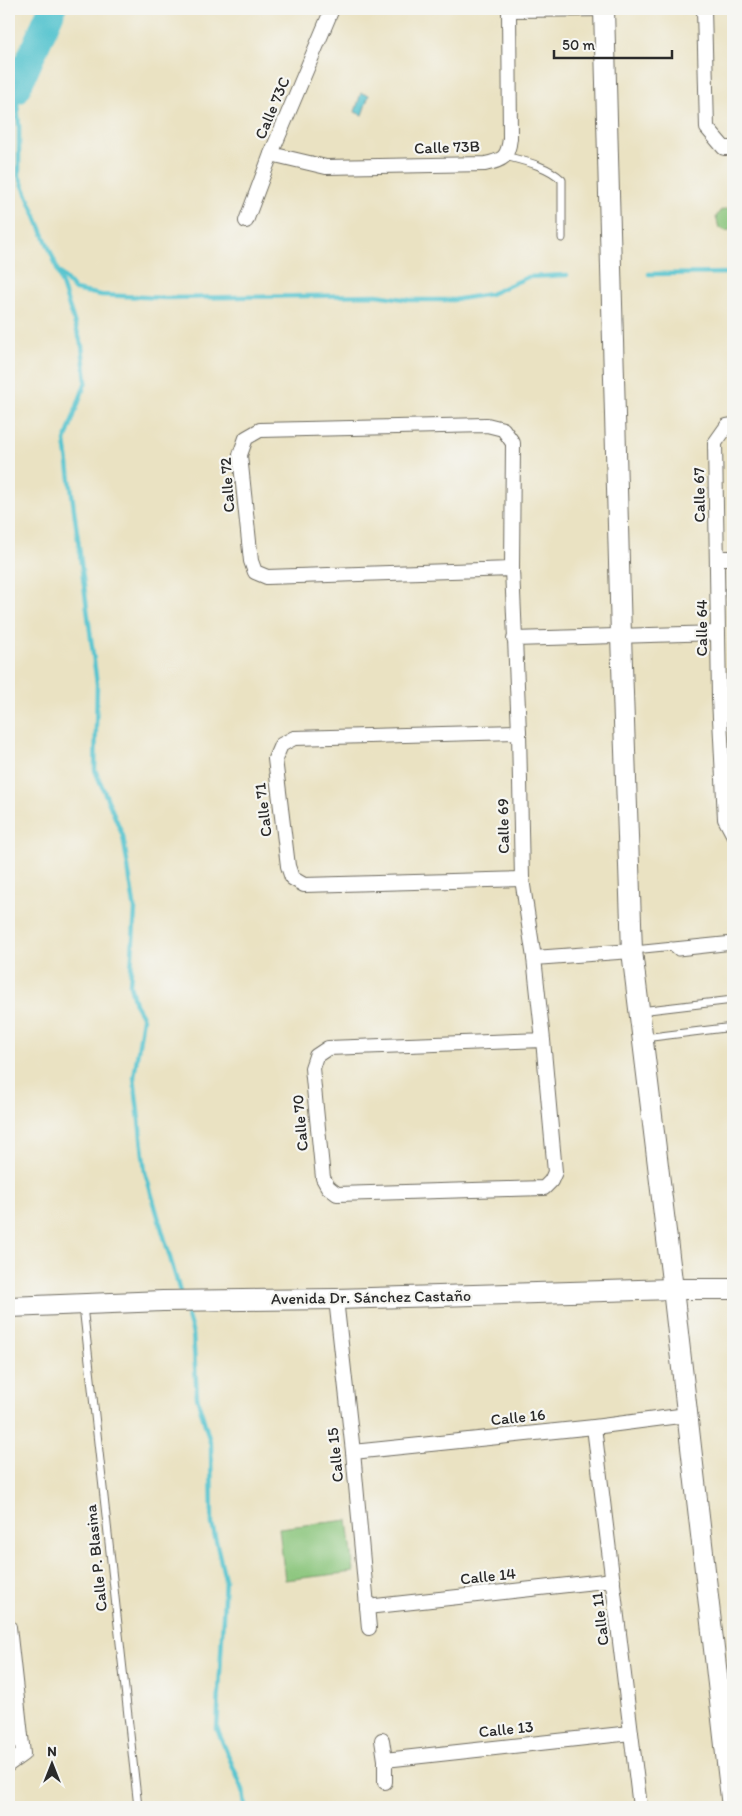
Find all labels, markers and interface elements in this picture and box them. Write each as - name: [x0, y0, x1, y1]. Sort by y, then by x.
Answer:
- scale bar: [554, 28, 672, 60]
- text: 50 m: [562, 36, 595, 54]
- street label: Calle 73C: [250, 74, 294, 142]
- street label: Calle 73B: [414, 136, 480, 158]
- street label: Calle 72: [216, 456, 238, 513]
- street label: Calle 67: [689, 467, 709, 523]
- street label: Calle 64: [692, 599, 711, 656]
- street label: Calle 71: [250, 781, 276, 838]
- street label: Calle 69: [493, 798, 513, 854]
- street label: Calle 70: [288, 1094, 312, 1152]
- street label: Avenida Dr. Sánchez Castaño: [271, 1286, 471, 1308]
- street label: Calle 16: [490, 1405, 546, 1429]
- street label: Calle 15: [323, 1427, 347, 1483]
- street label: Calle P. Blasina: [81, 1503, 111, 1612]
- street label: Calle 14: [459, 1564, 517, 1588]
- street label: Calle 11: [587, 1591, 613, 1647]
- street label: Calle 13: [478, 1717, 535, 1741]
- north arrow: [28, 1738, 78, 1788]
- text: N: [47, 1743, 57, 1760]

